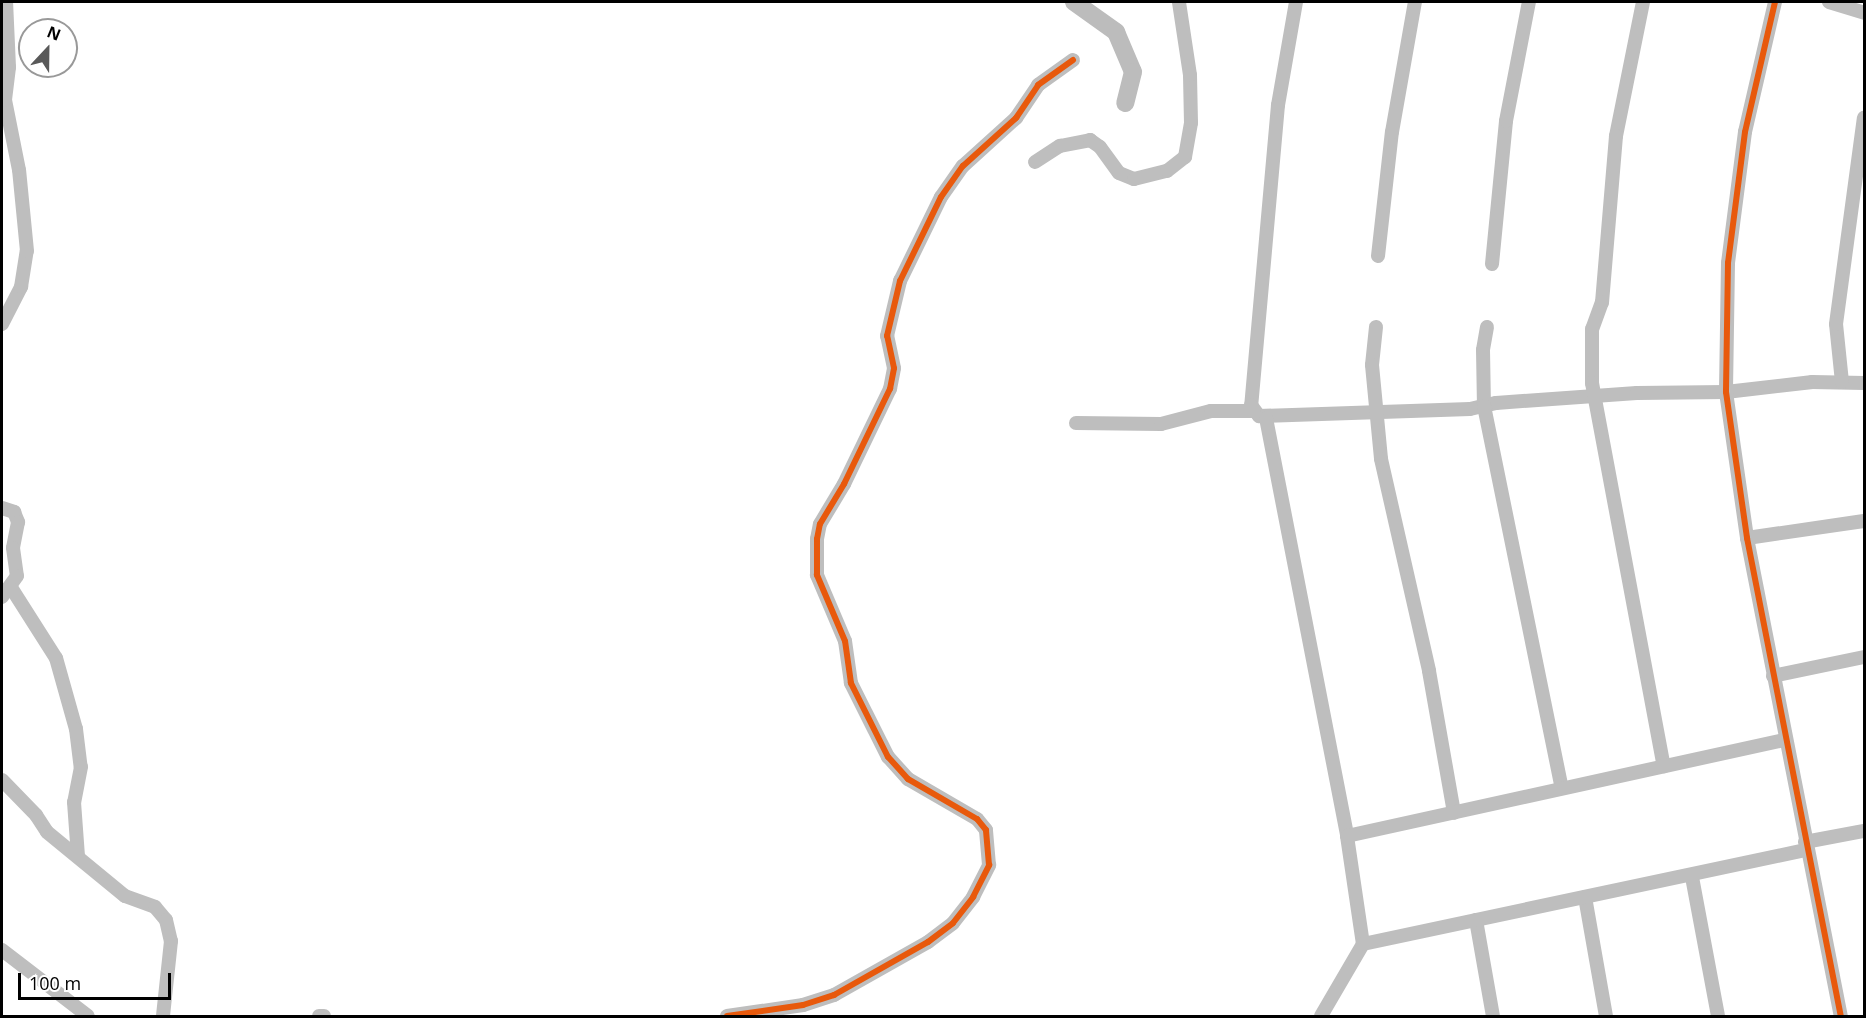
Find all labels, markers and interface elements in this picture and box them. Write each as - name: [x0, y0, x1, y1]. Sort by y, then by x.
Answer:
- north arrow: [18, 18, 78, 78]
- text: N: [44, 21, 64, 46]
- scale bar: [21, 961, 174, 999]
- text: 100 m: [29, 971, 81, 995]

